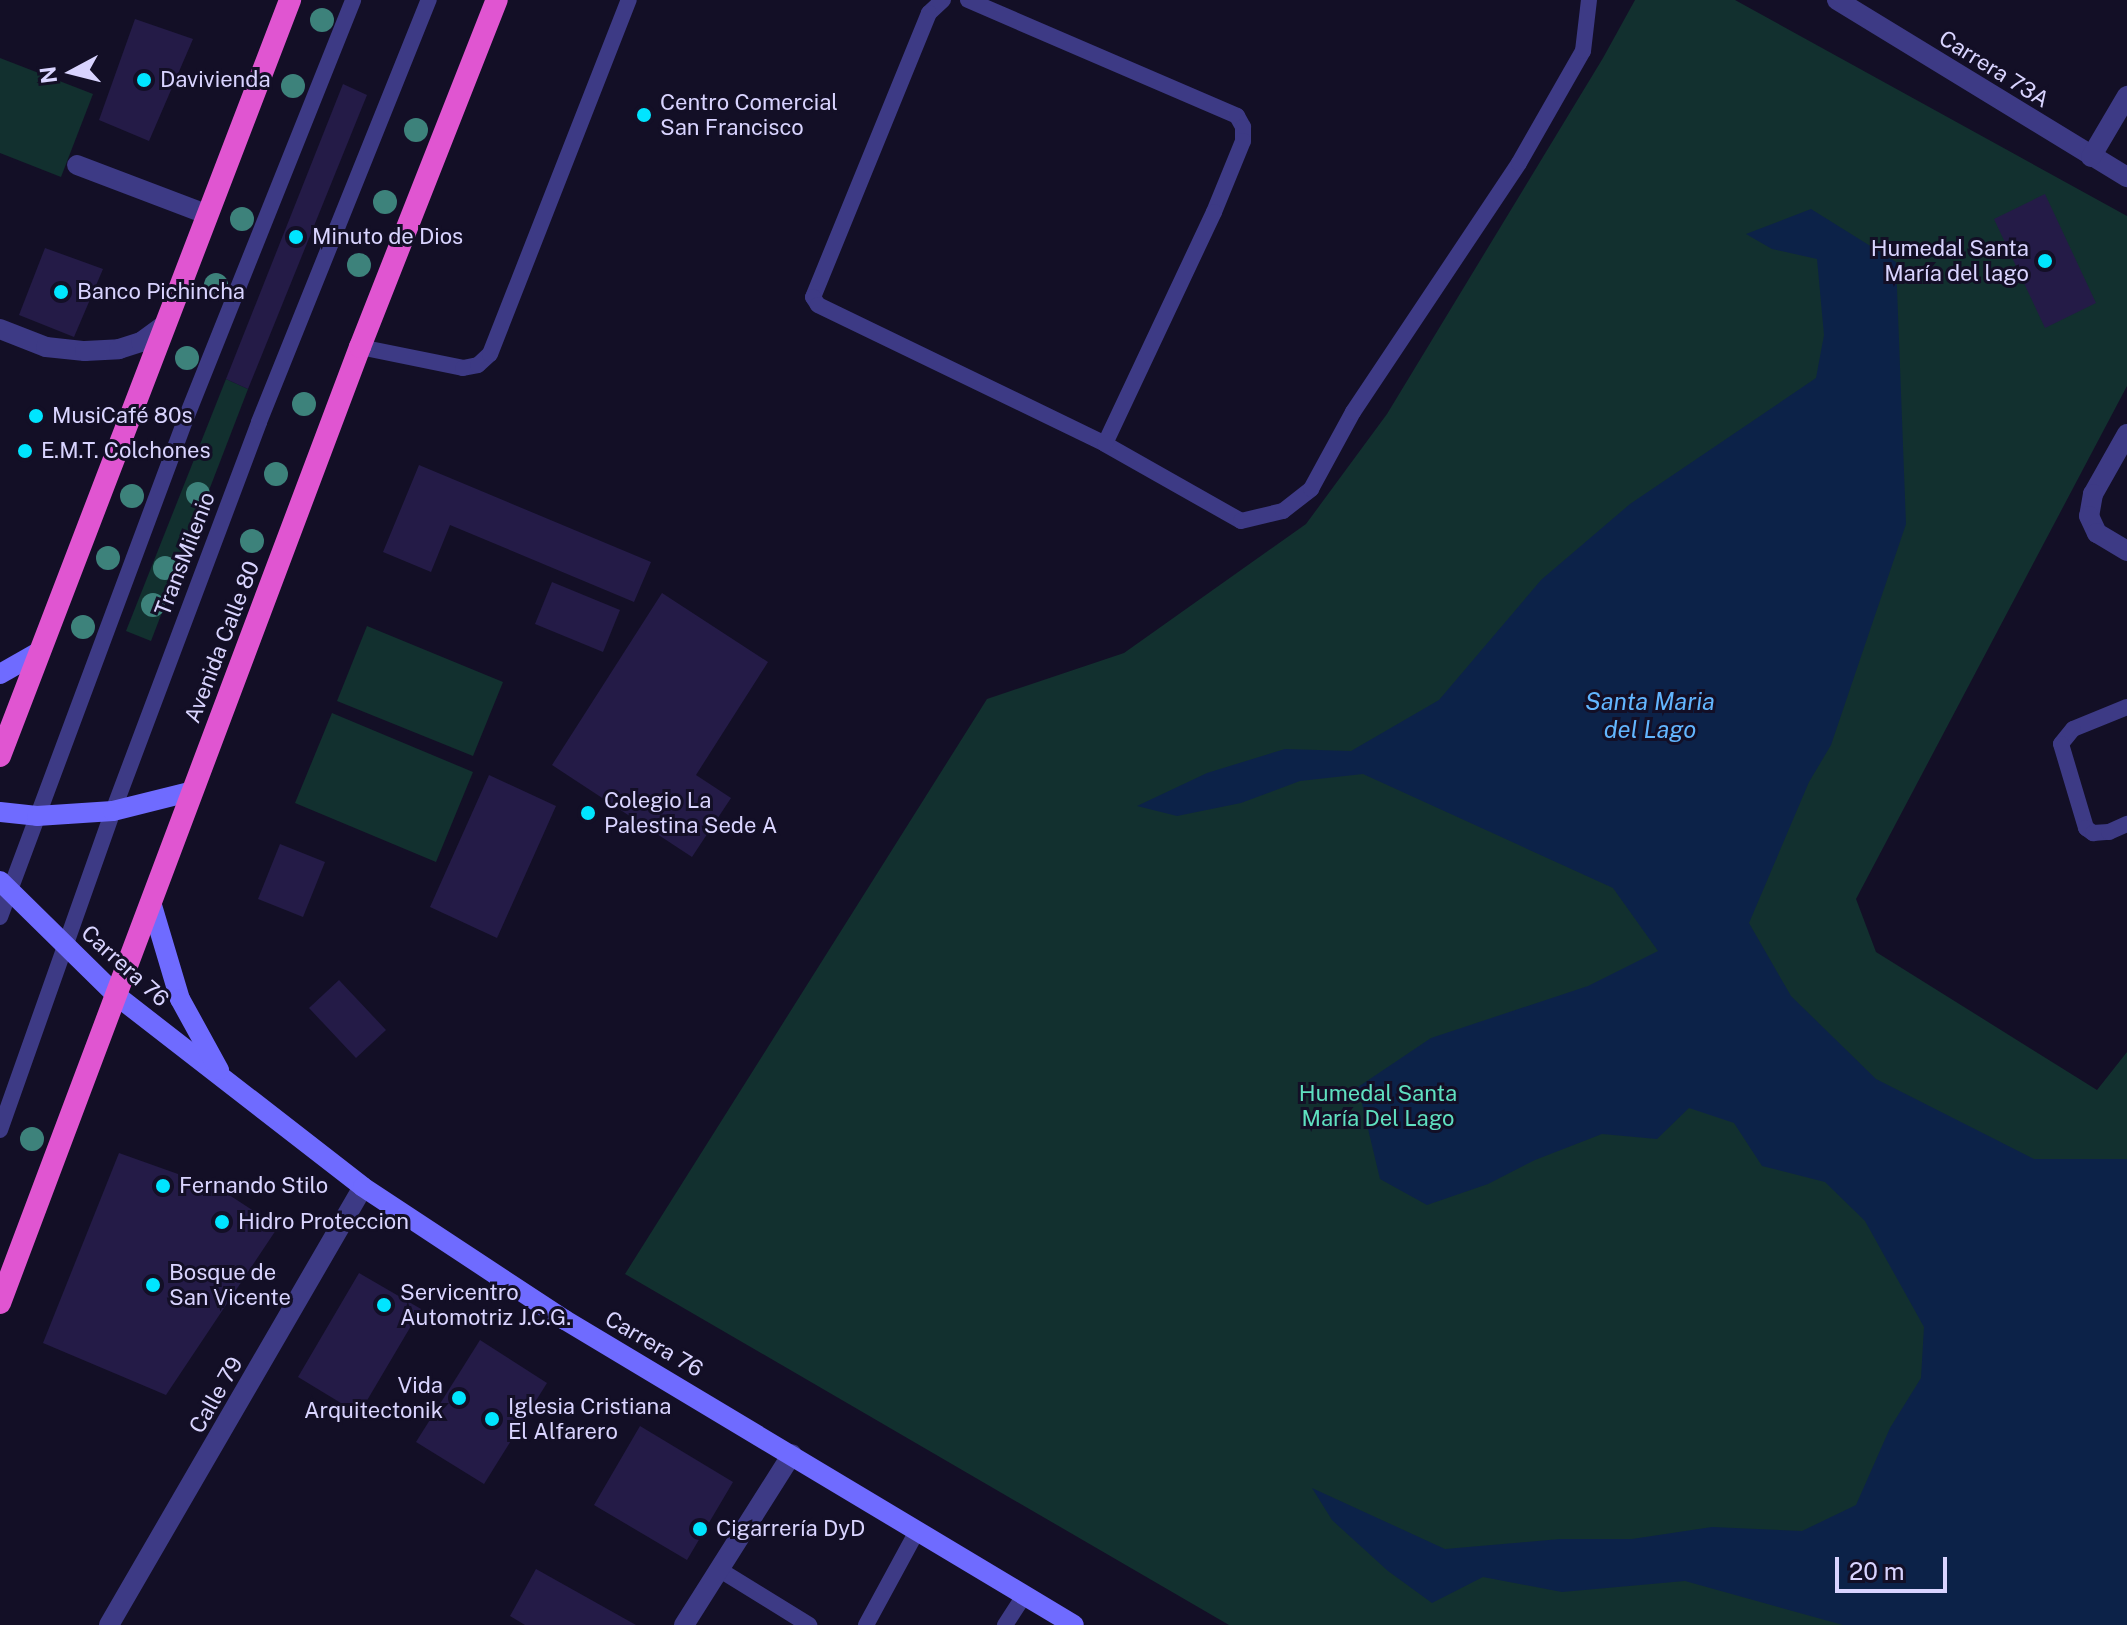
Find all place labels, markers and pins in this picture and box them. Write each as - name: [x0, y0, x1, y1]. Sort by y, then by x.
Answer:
- place label: Davivienda: [160, 67, 271, 93]
- marker: Davivienda: [135, 71, 153, 89]
- place label: Centro Comercial San Francisco: [660, 89, 838, 140]
- marker: Centro Comercial San Francisco: [635, 106, 653, 124]
- place label: Minuto de Dios: [312, 224, 464, 250]
- marker: Minuto de Dios: [287, 228, 305, 246]
- place label: Humedal Santa María del lago: [1871, 235, 2029, 286]
- marker: Humedal Santa María del lago: [2036, 252, 2054, 270]
- place label: Banco Pichincha: [77, 279, 245, 305]
- marker: Banco Pichincha: [52, 283, 70, 301]
- place label: MusiCafé 80s: [52, 403, 193, 429]
- marker: MusiCafé 80s: [27, 407, 45, 425]
- place label: E.M.T. Colchones: [41, 438, 211, 464]
- marker: E.M.T. Colchones: [16, 442, 34, 460]
- place label: Colegio La Palestina Sede A: [604, 787, 777, 838]
- marker: Colegio La Palestina Sede A: [579, 804, 597, 822]
- place label: Fernando Stilo: [179, 1173, 328, 1199]
- marker: Fernando Stilo: [154, 1177, 172, 1195]
- place label: Hidro Proteccion: [238, 1209, 409, 1235]
- marker: Hidro Proteccion: [213, 1213, 231, 1231]
- place label: Bosque de San Vicente: [169, 1259, 291, 1310]
- marker: Bosque de San Vicente: [144, 1276, 162, 1294]
- place label: Servicentro Automotriz J.C.G.: [400, 1279, 571, 1330]
- marker: Servicentro Automotriz J.C.G.: [375, 1296, 393, 1314]
- place label: Vida Arquitectonik: [304, 1372, 443, 1424]
- marker: Vida Arquitectonik: [450, 1389, 468, 1407]
- place label: Iglesia Cristiana El Alfarero: [508, 1393, 671, 1444]
- marker: Iglesia Cristiana El Alfarero: [483, 1410, 501, 1428]
- place label: Cigarrería DyD: [716, 1516, 865, 1542]
- marker: Cigarrería DyD: [691, 1520, 709, 1538]

